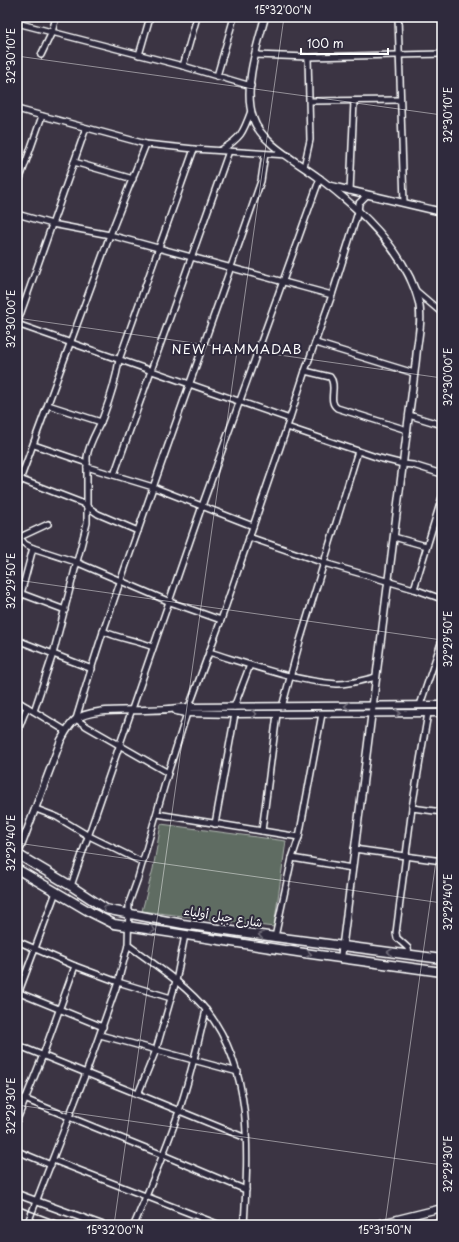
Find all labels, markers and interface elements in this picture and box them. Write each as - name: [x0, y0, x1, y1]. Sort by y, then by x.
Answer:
- text: 15°32'00"N: [254, 2, 312, 17]
- text: 32°30'10"E: [3, 28, 18, 84]
- scale bar: [301, 30, 388, 56]
- text: 100 m: [307, 34, 344, 52]
- text: 32°30'10"E: [440, 87, 455, 143]
- text: 32°30'00"E: [3, 290, 18, 348]
- district label: NEW HAMMADAB: [172, 339, 302, 358]
- text: 32°30'00"E: [440, 348, 455, 406]
- text: 32°29'50"E: [3, 553, 18, 609]
- text: 32°29'50"E: [440, 611, 455, 667]
- one-way arrow: [344, 702, 350, 711]
- one-way arrow: [395, 709, 401, 717]
- one-way arrow: [251, 710, 257, 718]
- text: 32°29'40"E: [3, 815, 18, 871]
- text: 32°29'40"E: [440, 874, 455, 930]
- street label: شارع جبل أولياء: [182, 901, 264, 932]
- one-way arrow: [102, 904, 109, 912]
- one-way arrow: [150, 925, 156, 934]
- one-way arrow: [258, 931, 264, 940]
- one-way arrow: [386, 948, 393, 957]
- one-way arrow: [306, 949, 312, 958]
- text: 32°29'30"E: [3, 1078, 18, 1135]
- text: 32°29'30"E: [440, 1136, 455, 1193]
- text: 15°32'00"N: [86, 1222, 144, 1237]
- text: 15°31'50"N: [358, 1222, 412, 1237]

